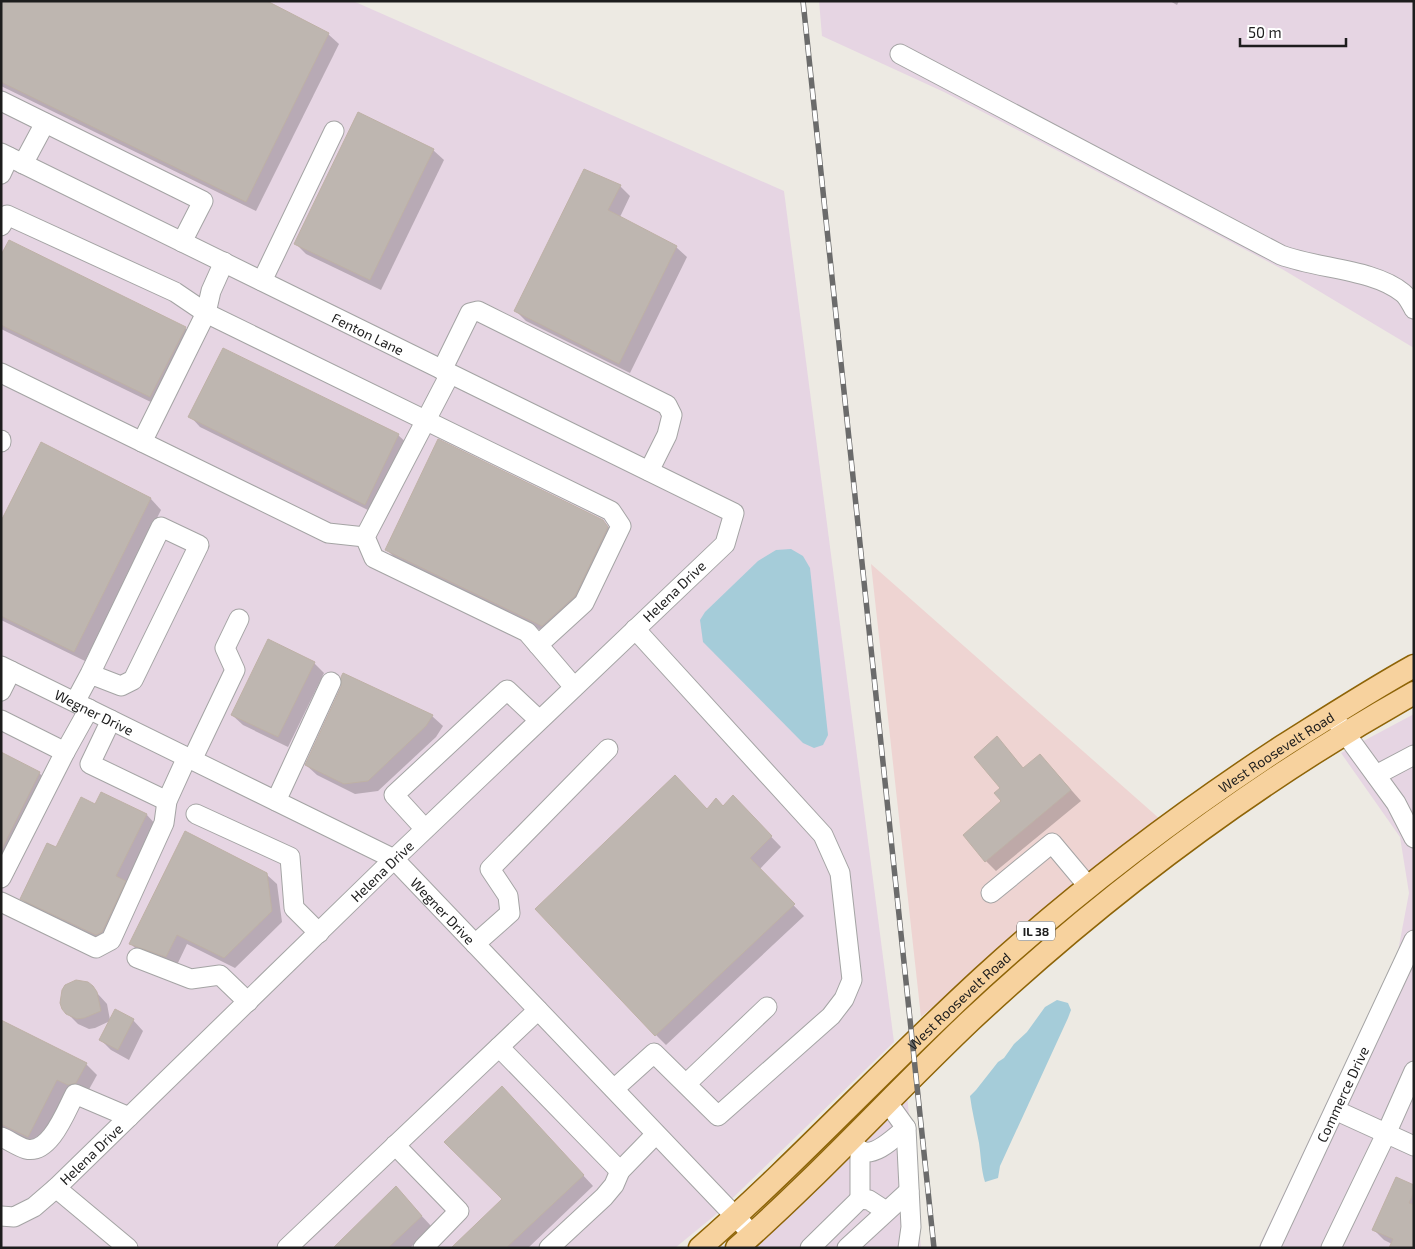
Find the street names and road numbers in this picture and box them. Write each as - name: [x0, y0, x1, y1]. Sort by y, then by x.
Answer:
- street label: Fenton Lane: [329, 308, 407, 358]
- street label: Helena Drive: [639, 557, 709, 625]
- street label: Wegner Drive: [52, 685, 137, 738]
- street label: West Roosevelt Road: [1215, 708, 1337, 796]
- street label: Helena Drive: [347, 837, 417, 905]
- street label: Wegner Drive: [407, 874, 479, 947]
- road number: IL 38: [1017, 921, 1055, 940]
- street label: West Roosevelt Road: [904, 948, 1014, 1053]
- street label: Commerce Drive: [1312, 1043, 1372, 1145]
- street label: Helena Drive: [56, 1120, 126, 1188]

